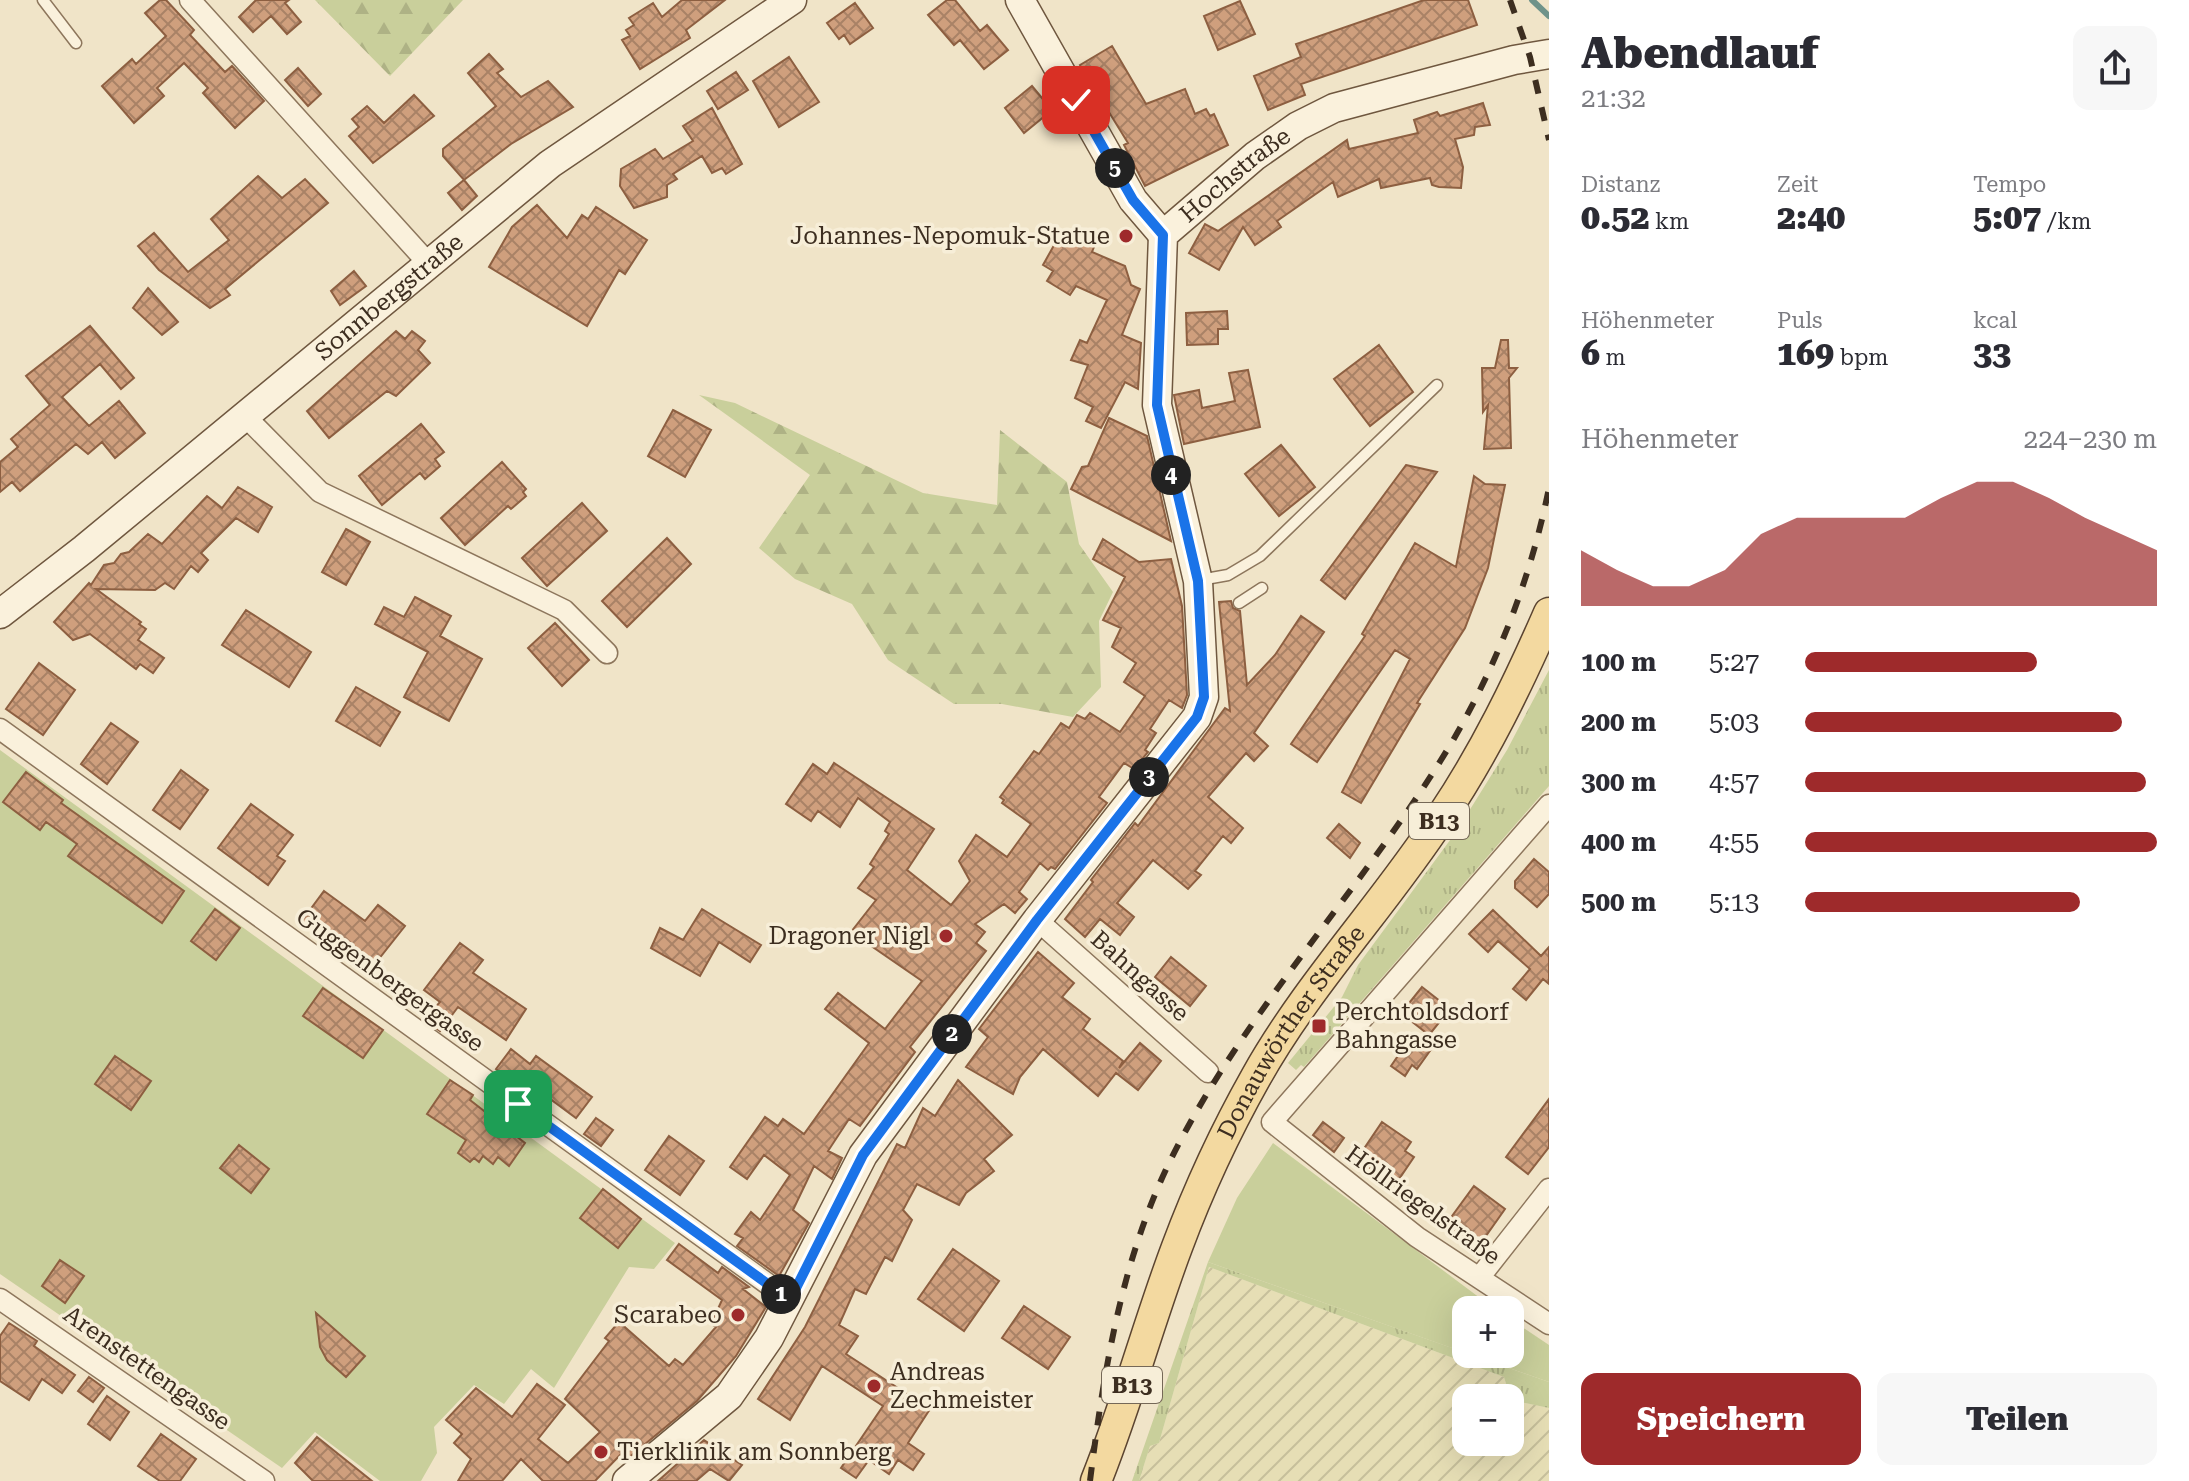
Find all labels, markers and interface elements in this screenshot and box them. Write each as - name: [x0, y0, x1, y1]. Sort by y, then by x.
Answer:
- button: share: [2073, 26, 2157, 110]
- text: Abendlauf: [1581, 27, 1819, 79]
- pin: [1042, 66, 1110, 134]
- icon: check: [1054, 78, 1098, 122]
- text: 21:32: [1581, 83, 1646, 113]
- street label: Hochstraße: [1174, 122, 1296, 228]
- pin: 5: [1095, 148, 1135, 188]
- text: 5: [1109, 155, 1121, 180]
- text: Distanz: [1581, 172, 1660, 197]
- text: Zeit: [1777, 172, 1818, 197]
- text: Tempo: [1973, 172, 2046, 197]
- text: 0.52: [1581, 197, 1649, 237]
- text: 2:40: [1777, 197, 1845, 237]
- text: 5:07: [1973, 197, 2041, 237]
- text: km: [1649, 209, 1689, 234]
- text: /km: [2041, 209, 2091, 234]
- place label: Johannes-Nepomuk-Statue: [790, 222, 1110, 250]
- marker: Johannes-Nepomuk-Statue: [1117, 227, 1135, 245]
- street label: Sonnbergstraße: [309, 228, 469, 366]
- text: Höhenmeter: [1581, 308, 1714, 333]
- text: Puls: [1777, 308, 1822, 333]
- text: kcal: [1973, 308, 2017, 333]
- text: 6: [1581, 333, 1600, 373]
- text: 169: [1777, 333, 1834, 373]
- text: 33: [1973, 333, 2011, 373]
- text: m: [1600, 345, 1626, 370]
- text: bpm: [1834, 345, 1888, 370]
- text: Höhenmeter: [1581, 424, 1739, 454]
- text: 224–230 m: [2024, 424, 2157, 454]
- pin: 4: [1151, 455, 1191, 495]
- text: 4: [1165, 462, 1177, 487]
- text: 100 m: [1581, 647, 1656, 677]
- text: 5:27: [1709, 647, 1759, 677]
- text: 200 m: [1581, 707, 1656, 737]
- text: 5:03: [1709, 707, 1759, 737]
- pin: 3: [1129, 757, 1169, 797]
- text: 3: [1143, 764, 1155, 789]
- text: 300 m: [1581, 767, 1656, 797]
- text: 4:57: [1709, 767, 1759, 797]
- road number: B13: [1409, 803, 1469, 839]
- text: 400 m: [1581, 827, 1656, 857]
- text: 4:55: [1709, 827, 1759, 857]
- text: 500 m: [1581, 887, 1656, 917]
- text: 5:13: [1709, 887, 1759, 917]
- street label: Guggenbergergasse: [291, 902, 489, 1058]
- street label: Donauwörther Straße: [1212, 920, 1371, 1143]
- place label: Dragoner Nigl: [769, 922, 930, 950]
- street label: Bahngasse: [1085, 925, 1195, 1027]
- marker: Dragoner Nigl: [937, 927, 955, 945]
- place label: Perchtoldsdorf Bahngasse: [1335, 998, 1509, 1054]
- pin: 2: [932, 1014, 972, 1054]
- marker: Perchtoldsdorf Bahngasse: [1310, 1017, 1328, 1035]
- text: 2: [946, 1021, 958, 1046]
- pin: [484, 1070, 552, 1138]
- icon: arrive: [496, 1082, 540, 1126]
- street label: Höllriegelstraße: [1340, 1139, 1506, 1271]
- pin: 1: [761, 1274, 801, 1314]
- text: 1: [775, 1281, 787, 1306]
- map controls: [1452, 1296, 1524, 1456]
- button: +: [1452, 1296, 1524, 1368]
- street label: Arenstettengasse: [58, 1300, 236, 1436]
- place label: Scarabeo: [614, 1301, 722, 1329]
- marker: Scarabeo: [729, 1306, 747, 1324]
- place label: Andreas Zechmeister: [890, 1358, 1034, 1414]
- road number: B13: [1102, 1367, 1162, 1403]
- button: Speichern: [1581, 1373, 1861, 1465]
- button: Teilen: [1877, 1373, 2157, 1465]
- marker: Andreas Zechmeister: [865, 1377, 883, 1395]
- button: −: [1452, 1384, 1524, 1456]
- place label: Tierklinik am Sonnberg: [617, 1438, 892, 1466]
- marker: Tierklinik am Sonnberg: [592, 1443, 610, 1461]

